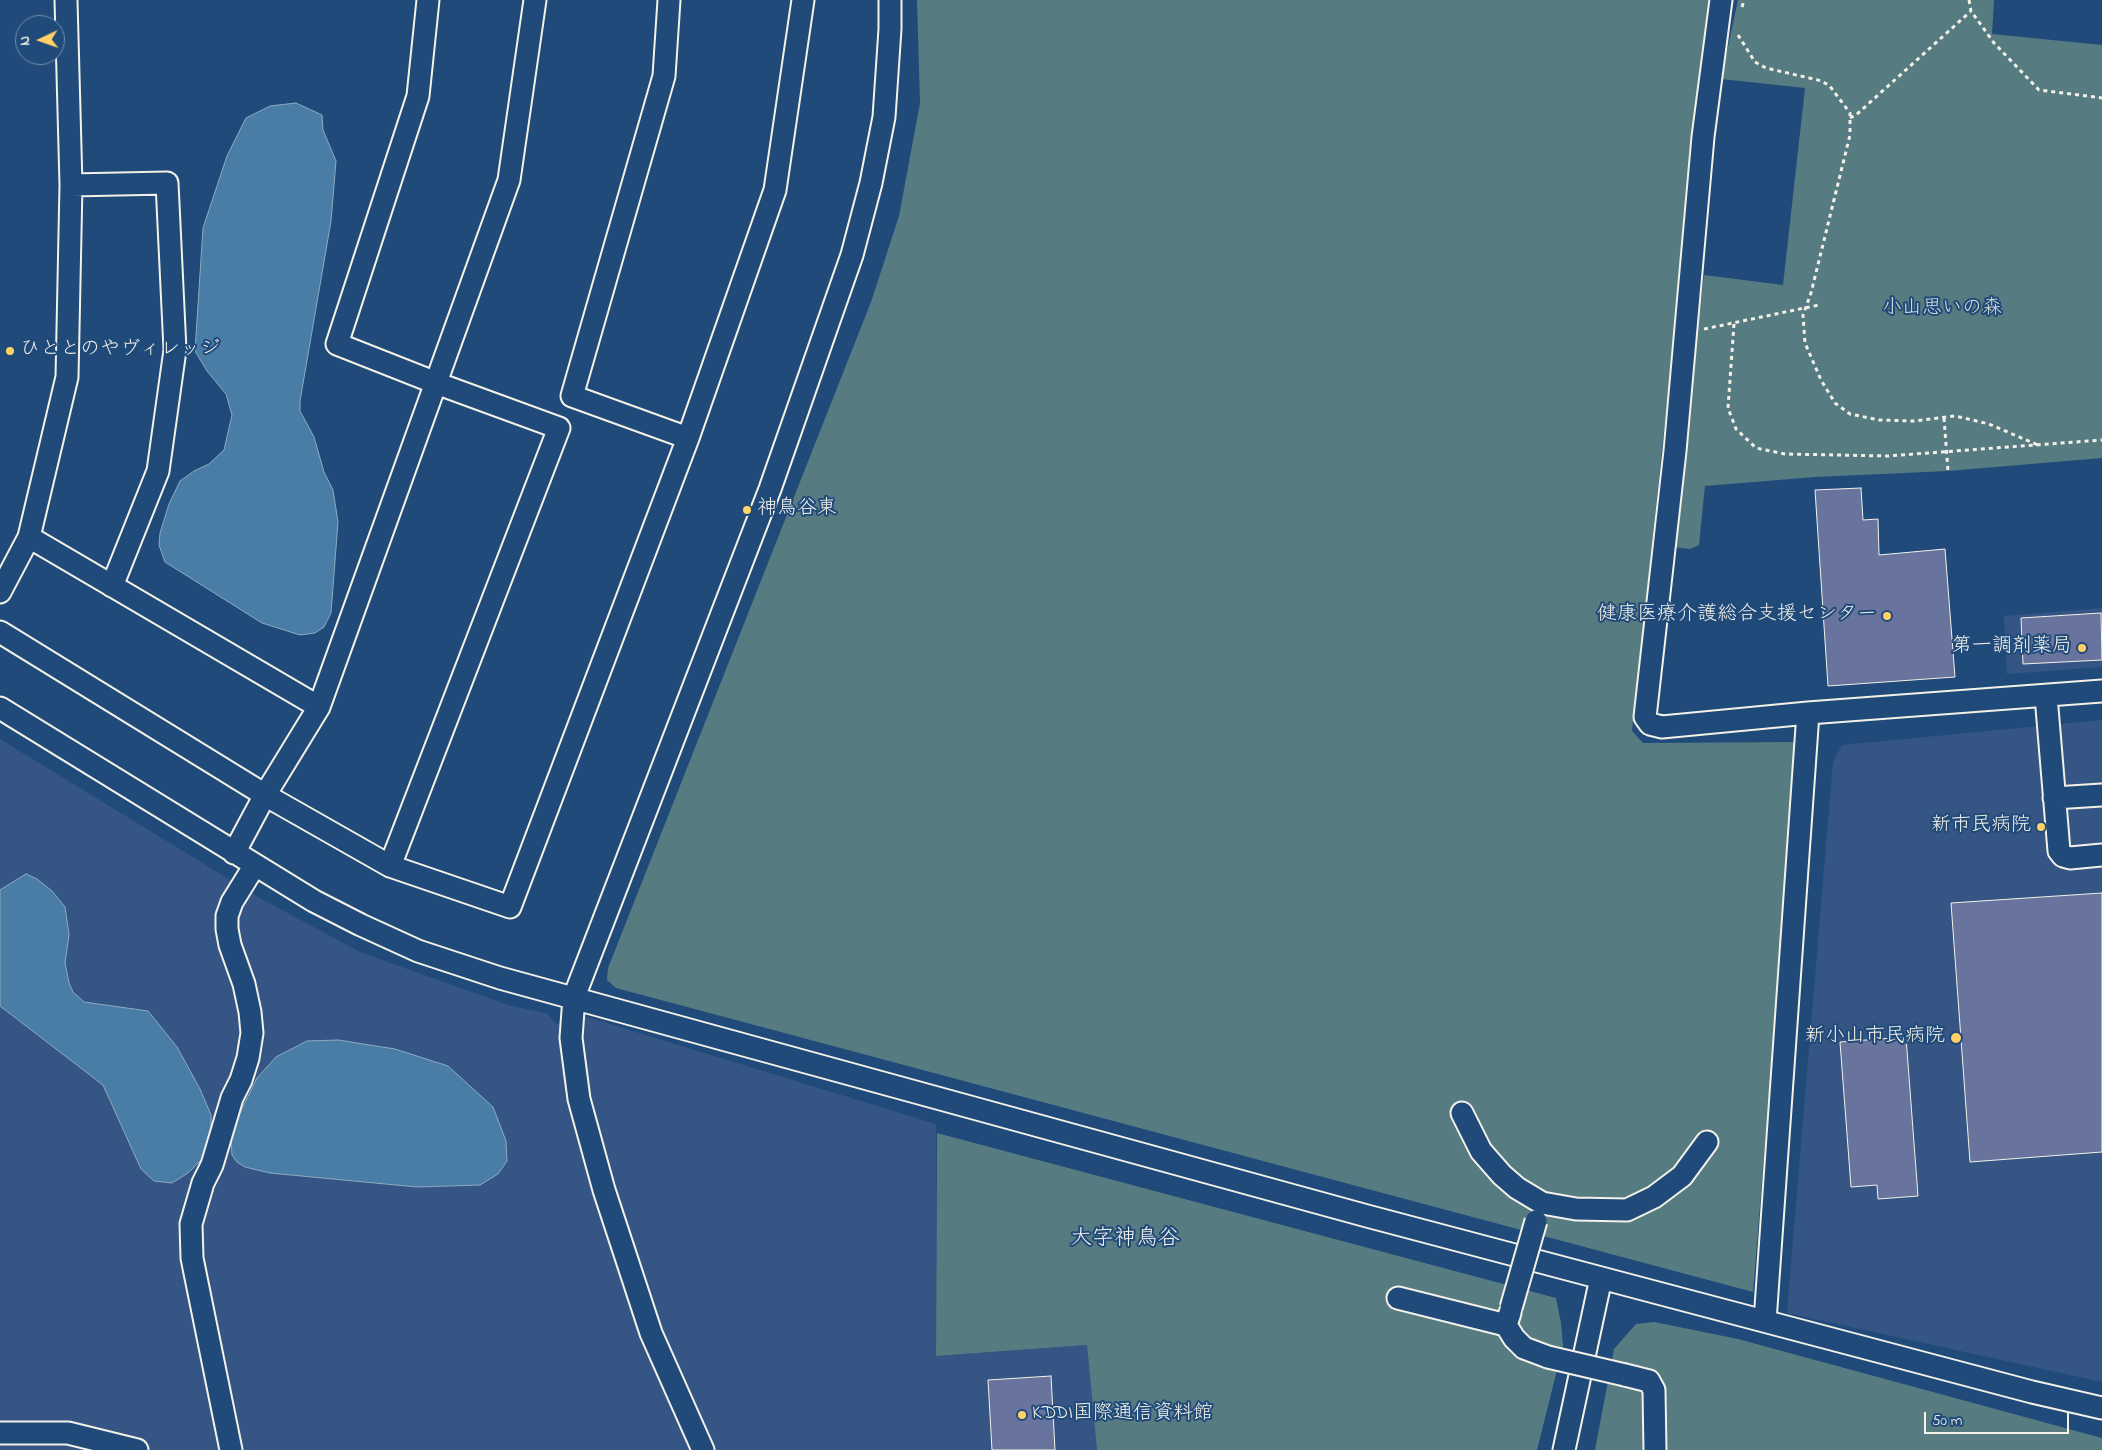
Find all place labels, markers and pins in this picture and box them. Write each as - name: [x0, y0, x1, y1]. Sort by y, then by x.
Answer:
- place label: ひととのやヴィレッジ: [20, 339, 220, 363]
- marker: ひととのやヴィレッジ: [4, 345, 16, 357]
- place label: 神鳥谷東: [757, 498, 837, 522]
- marker: 神鳥谷東: [741, 504, 753, 516]
- place label: 健康医療介護総合支援センター: [1597, 604, 1877, 628]
- marker: 健康医療介護総合支援センター: [1881, 610, 1893, 622]
- place label: 第一調剤薬局: [1952, 636, 2072, 660]
- marker: 第一調剤薬局: [2076, 642, 2088, 654]
- place label: 新市民病院: [1931, 815, 2031, 839]
- marker: 新市民病院: [2035, 821, 2047, 833]
- place label: 新小山市民病院: [1805, 1026, 1945, 1050]
- marker: 新小山市民病院: [1949, 1031, 1963, 1045]
- place label: KDDI国際通信資料館: [1032, 1403, 1213, 1427]
- marker: KDDI国際通信資料館: [1016, 1409, 1028, 1421]

